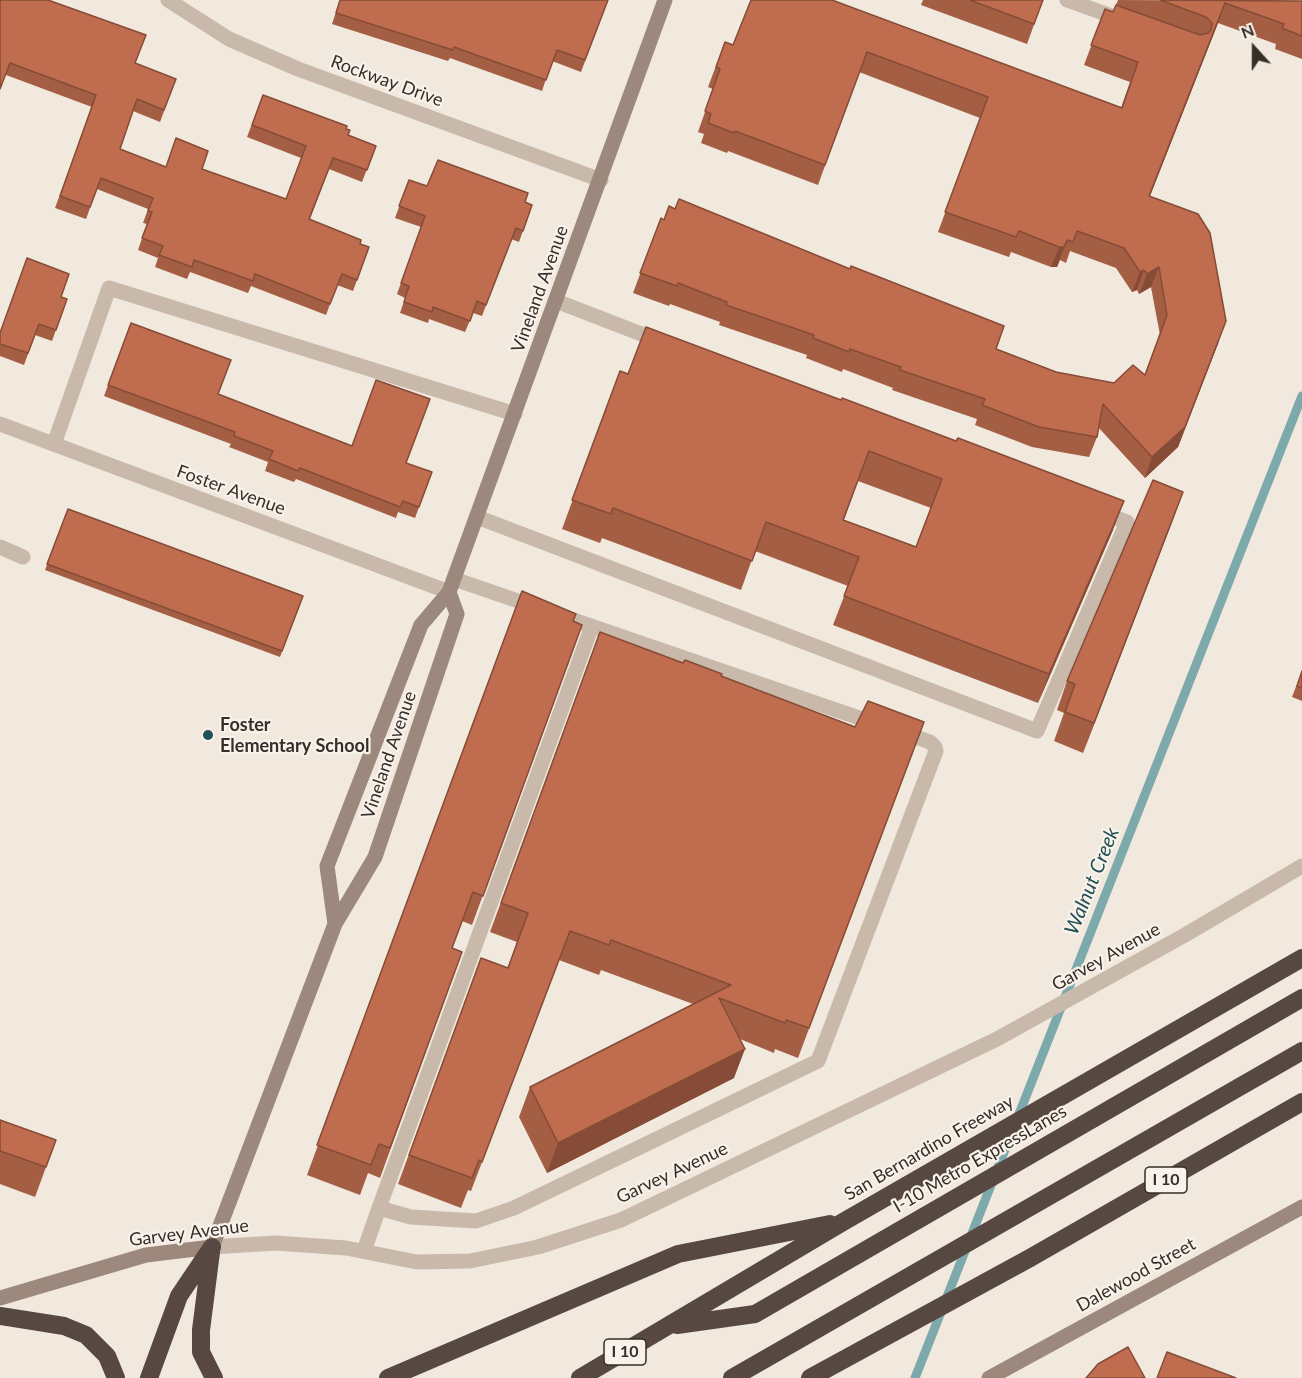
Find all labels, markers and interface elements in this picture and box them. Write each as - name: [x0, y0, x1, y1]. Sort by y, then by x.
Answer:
- north arrow: [1224, 18, 1284, 78]
- text: N: [1238, 20, 1257, 42]
- street label: Rockway Drive: [328, 51, 446, 111]
- street label: Vineland Avenue: [507, 223, 573, 355]
- street label: Foster Avenue: [174, 460, 288, 520]
- street label: Vineland Avenue: [357, 688, 421, 822]
- place label: Foster Elementary School: [220, 714, 369, 756]
- marker: Foster Elementary School: [201, 728, 215, 742]
- water label: Walnut Creek: [1060, 824, 1124, 938]
- street label: Garvey Avenue: [1048, 918, 1164, 996]
- street label: San Bernardino Freeway: [841, 1091, 1017, 1205]
- street label: I-10 Metro ExpressLanes: [889, 1101, 1071, 1217]
- street label: Garvey Avenue: [613, 1138, 731, 1208]
- road number: I 10: [1145, 1167, 1187, 1193]
- street label: Garvey Avenue: [128, 1215, 250, 1251]
- street label: Dalewood Street: [1073, 1233, 1199, 1317]
- road number: I 10: [604, 1339, 646, 1365]

